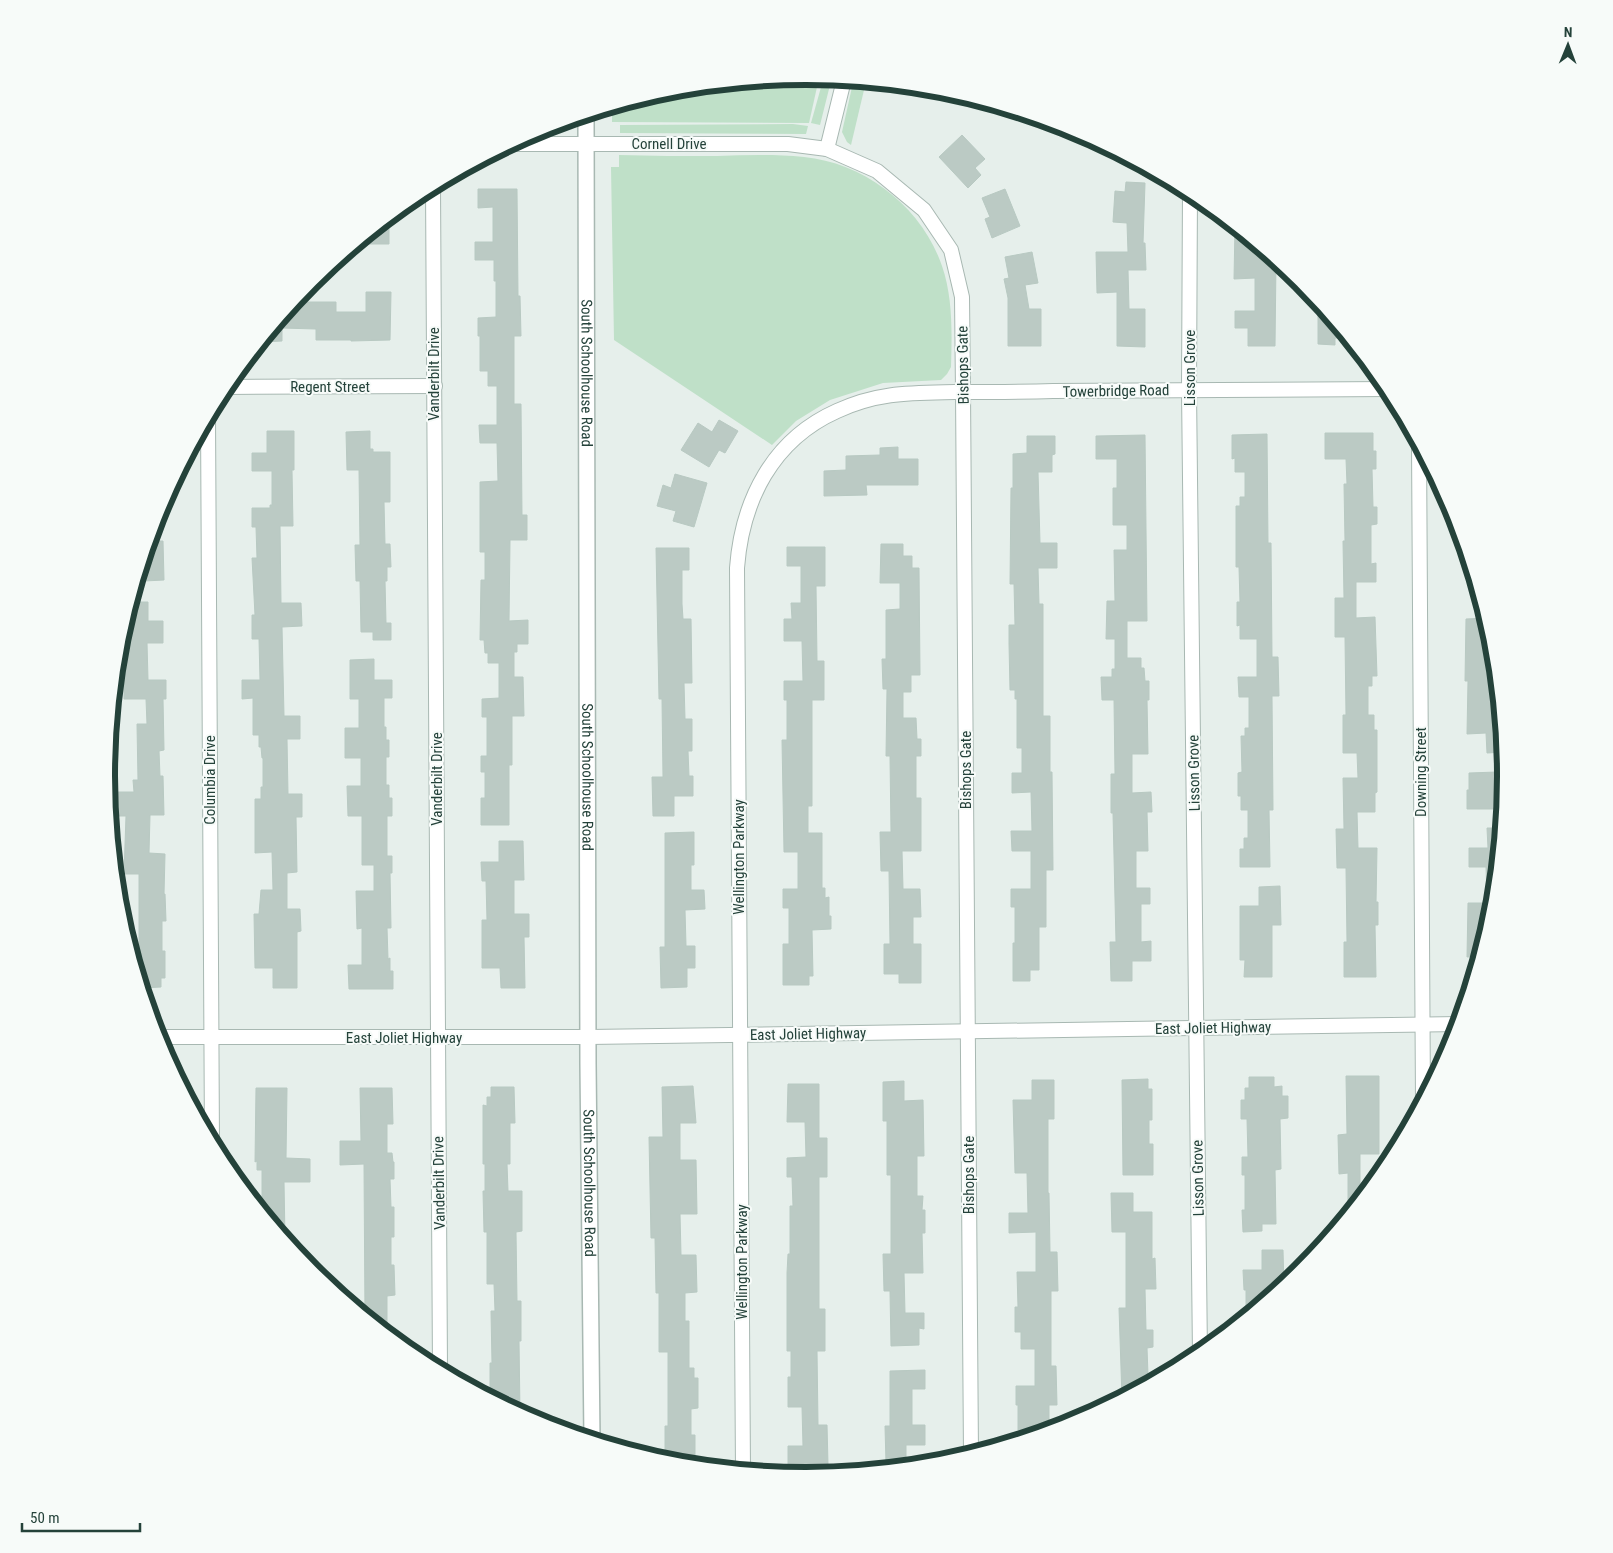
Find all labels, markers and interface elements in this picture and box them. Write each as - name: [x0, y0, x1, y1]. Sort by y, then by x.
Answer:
- north arrow: [1543, 20, 1593, 70]
- text: N: [1564, 24, 1573, 40]
- street label: Cornell Drive: [631, 135, 707, 153]
- street label: South Schoolhouse Road: [577, 299, 596, 447]
- street label: Bishops Gate: [953, 326, 973, 404]
- street label: Vanderbilt Drive: [425, 327, 443, 421]
- street label: Lisson Grove: [1181, 330, 1199, 406]
- street label: Regent Street: [290, 378, 370, 396]
- street label: Towerbridge Road: [1062, 381, 1170, 401]
- street label: South Schoolhouse Road: [578, 703, 597, 851]
- street label: Downing Street: [1412, 727, 1430, 817]
- street label: Bishops Gate: [957, 731, 975, 809]
- street label: Vanderbilt Drive: [428, 732, 446, 826]
- street label: Columbia Drive: [201, 735, 219, 825]
- street label: Lisson Grove: [1184, 735, 1204, 811]
- street label: Wellington Parkway: [730, 799, 748, 915]
- street label: East Joliet Highway: [1155, 1018, 1271, 1038]
- street label: East Joliet Highway: [750, 1024, 866, 1044]
- street label: East Joliet Highway: [346, 1029, 462, 1047]
- street label: South Schoolhouse Road: [579, 1109, 599, 1257]
- street label: Vanderbilt Drive: [429, 1136, 449, 1230]
- street label: Bishops Gate: [960, 1136, 978, 1214]
- street label: Lisson Grove: [1188, 1140, 1208, 1216]
- street label: Wellington Parkway: [733, 1204, 751, 1320]
- scale bar: [22, 1500, 140, 1532]
- text: 50 m: [30, 1509, 60, 1527]

